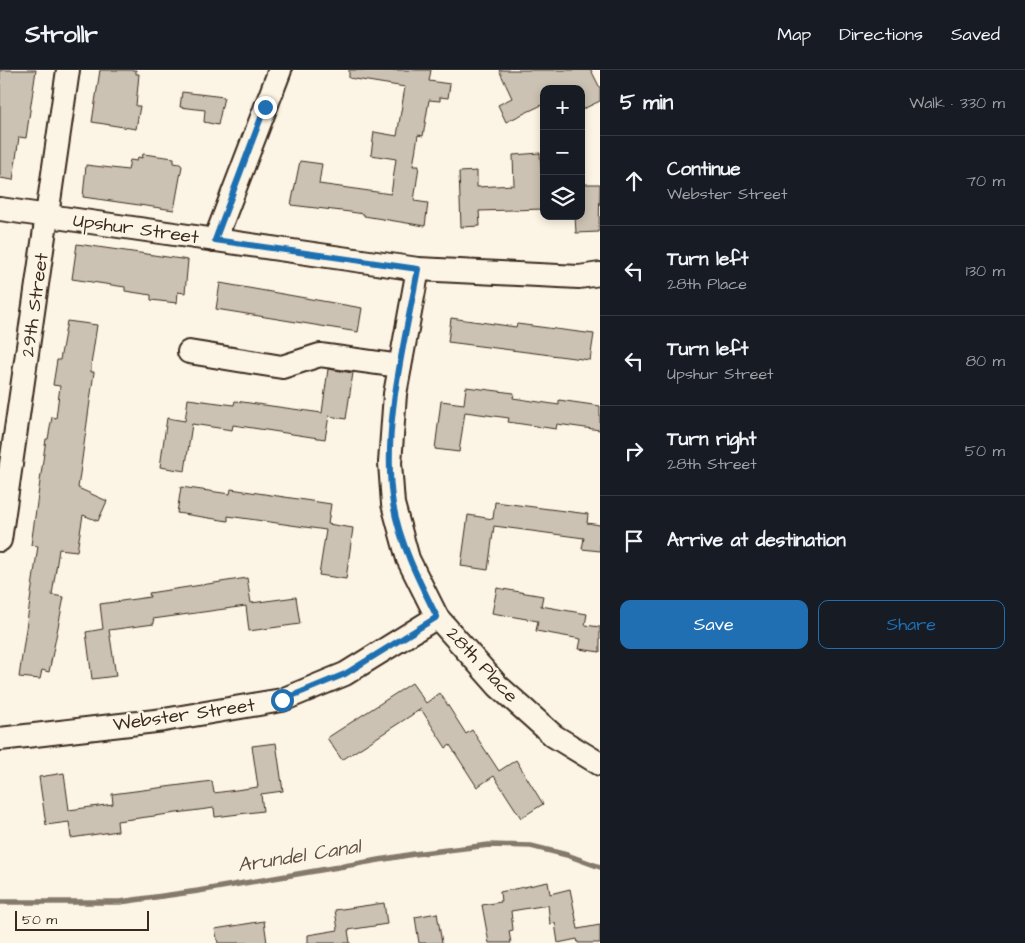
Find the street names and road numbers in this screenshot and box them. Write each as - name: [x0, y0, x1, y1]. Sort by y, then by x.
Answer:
- street label: Upshur Street: [71, 207, 201, 251]
- street label: 29th Street: [14, 251, 56, 359]
- street label: 28th Place: [440, 621, 524, 709]
- street label: Webster Street: [111, 692, 257, 738]

